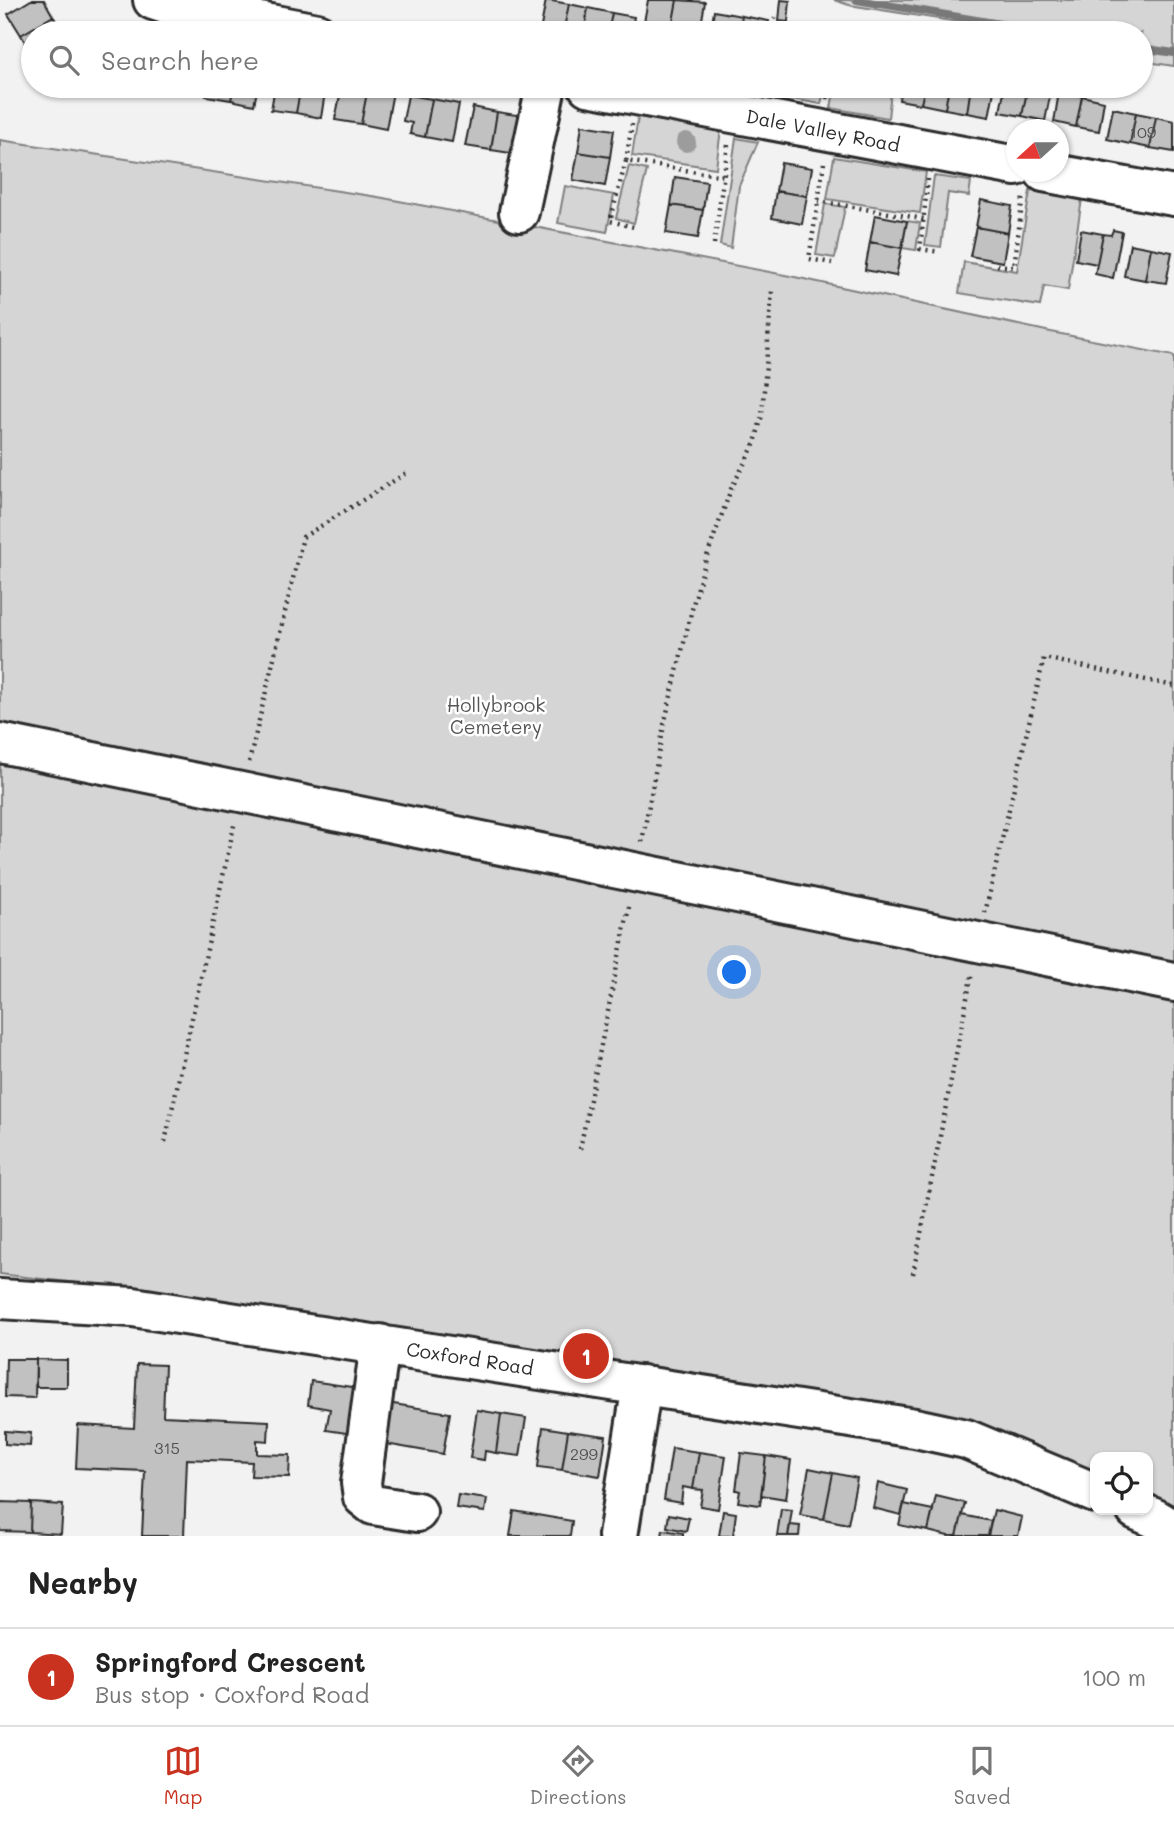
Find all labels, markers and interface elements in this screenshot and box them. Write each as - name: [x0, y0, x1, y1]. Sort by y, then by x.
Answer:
- search box: [21, 21, 1153, 98]
- icon: search: [45, 41, 83, 79]
- text: Search here: [101, 43, 259, 77]
- street label: Dale Valley Road: [744, 103, 902, 157]
- north arrow: [1006, 119, 1069, 182]
- house number: 109: [1130, 121, 1156, 142]
- park label: Hollybrook Cemetery: [447, 692, 545, 739]
- your location: [717, 955, 751, 989]
- pin: 1: [563, 1330, 609, 1382]
- street label: Coxford Road: [405, 1336, 535, 1380]
- house number: 315: [154, 1437, 180, 1458]
- house number: 299: [570, 1443, 598, 1464]
- map controls: [1090, 1452, 1153, 1515]
- button: locate: [1090, 1452, 1153, 1515]
- text: Nearby: [28, 1562, 138, 1602]
- text: Springford Crescent: [95, 1645, 366, 1679]
- text: 1: [46, 1662, 56, 1692]
- text: 100 m: [1082, 1662, 1146, 1692]
- text: Bus stop · Coxford Road: [95, 1679, 369, 1709]
- tab: Map: [164, 1742, 202, 1809]
- tab: Directions: [530, 1742, 626, 1809]
- tab: Saved: [954, 1742, 1010, 1809]

